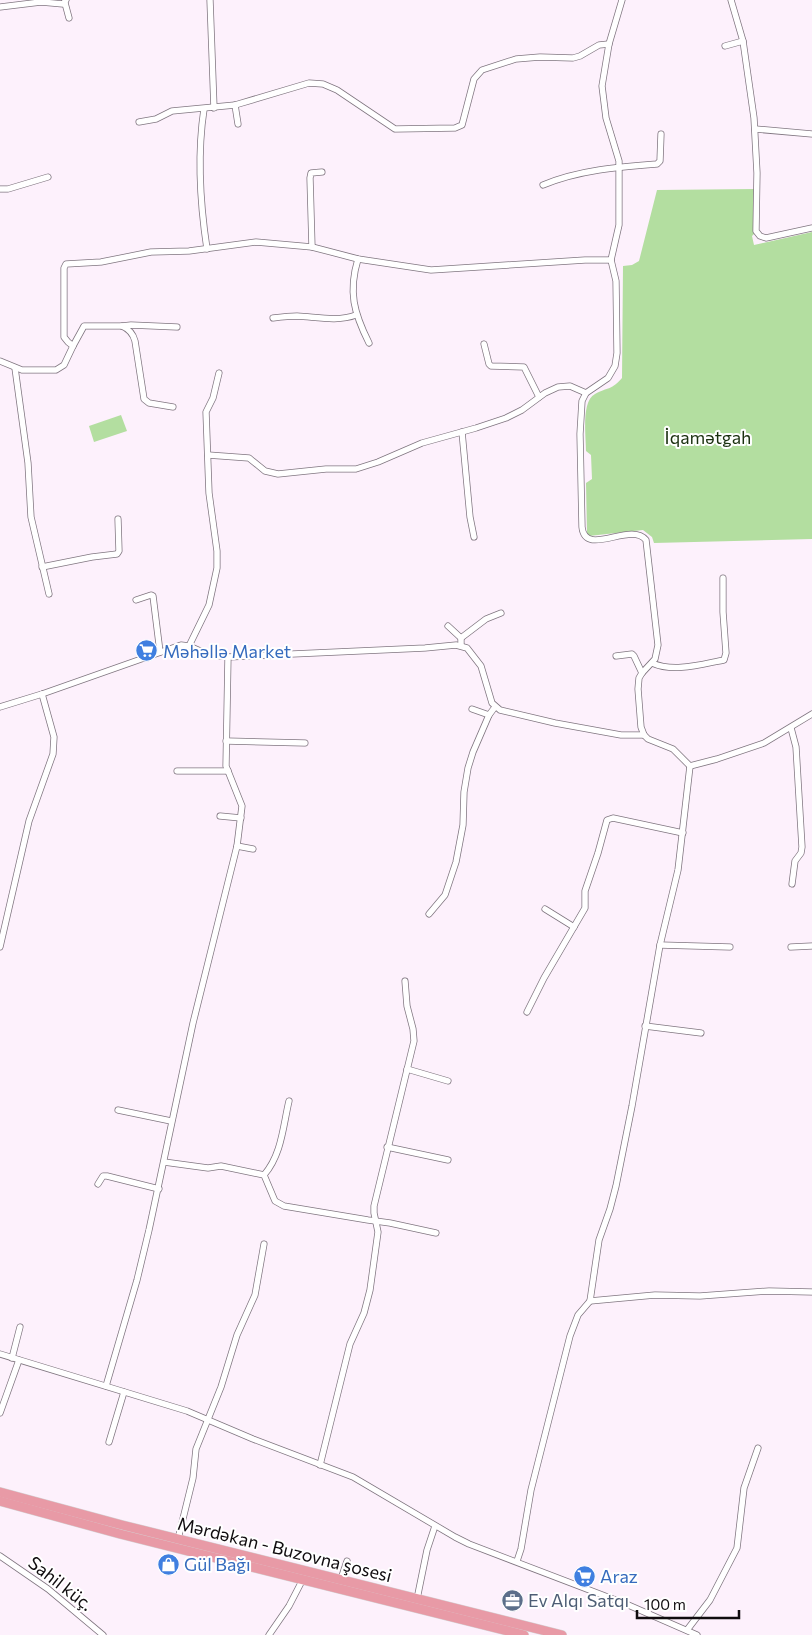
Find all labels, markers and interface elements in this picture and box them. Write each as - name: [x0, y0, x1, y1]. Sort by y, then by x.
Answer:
- park label: İqamətgah: [665, 426, 751, 448]
- supermarket icon: Məhəllə Market: [135, 639, 159, 663]
- place label: Məhəllə Market: [163, 640, 291, 662]
- street label: Mərdəkan - Buzovna şosesi: [176, 1512, 394, 1586]
- street label: Sahil küç.: [24, 1551, 98, 1615]
- shop icon: Gül Bağı: [156, 1552, 180, 1576]
- place label: Gül Bağı: [184, 1553, 251, 1575]
- supermarket icon: Araz: [572, 1564, 596, 1588]
- place label: Araz: [600, 1565, 638, 1587]
- office icon: Ev Alqı Satqı: [500, 1588, 524, 1612]
- scale bar: [637, 1588, 740, 1620]
- place label: Ev Alqı Satqı: [528, 1589, 629, 1611]
- text: 100 m: [644, 1595, 686, 1613]

